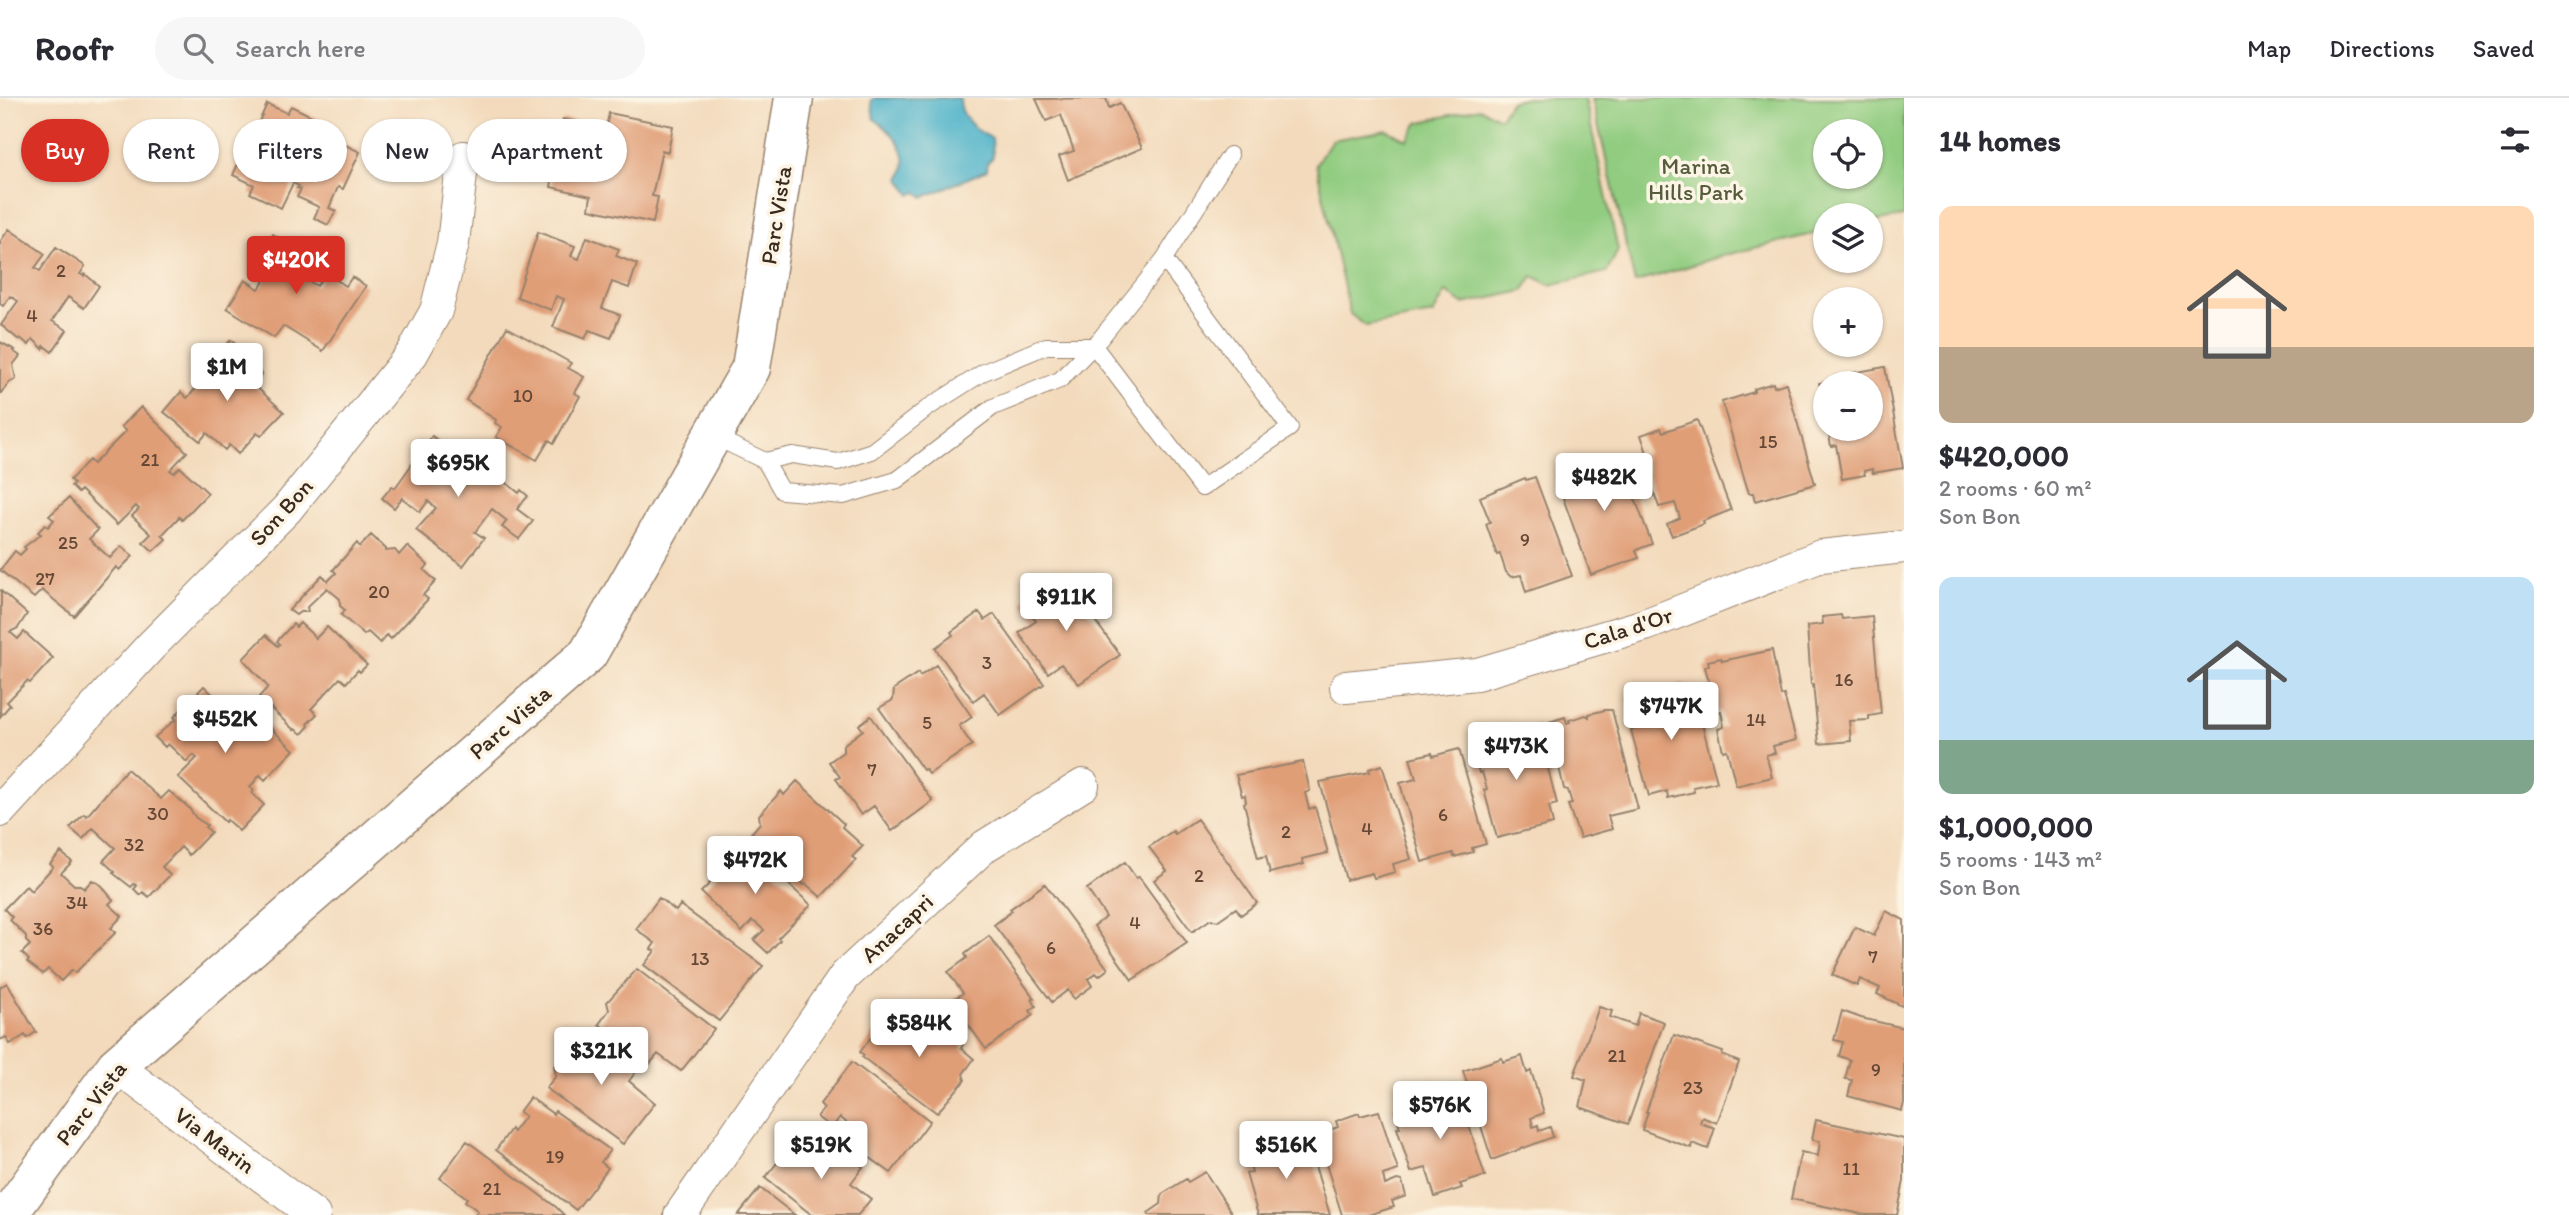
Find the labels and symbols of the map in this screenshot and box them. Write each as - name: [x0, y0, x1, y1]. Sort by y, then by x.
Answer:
- park label: Marina Hills Park: [1648, 152, 1744, 206]
- street label: Parc Vista: [754, 164, 798, 266]
- pin: $420K: [247, 236, 345, 296]
- house number: 2: [56, 259, 66, 282]
- house number: 4: [26, 304, 38, 327]
- pin: $1M: [193, 344, 261, 403]
- house number: 10: [513, 384, 533, 407]
- house number: 15: [1759, 430, 1777, 453]
- pin: $695K: [409, 440, 507, 499]
- house number: 21: [141, 448, 160, 471]
- pin: $482K: [1555, 454, 1653, 513]
- street label: Son Bon: [243, 472, 319, 552]
- house number: 9: [1520, 528, 1530, 551]
- house number: 25: [58, 531, 78, 554]
- house number: 27: [35, 567, 55, 590]
- pin: $911K: [1017, 574, 1115, 633]
- house number: 20: [368, 580, 390, 603]
- street label: Cala d'Or: [1580, 600, 1676, 656]
- house number: 3: [982, 651, 992, 674]
- house number: 16: [1835, 668, 1853, 691]
- street label: Parc Vista: [463, 679, 557, 765]
- pin: $747K: [1622, 682, 1720, 742]
- pin: $452K: [176, 696, 274, 755]
- house number: 14: [1746, 708, 1766, 731]
- house number: 5: [922, 711, 932, 734]
- pin: $473K: [1467, 722, 1565, 782]
- house number: 7: [867, 758, 877, 781]
- house number: 30: [147, 802, 169, 825]
- house number: 6: [1438, 803, 1448, 826]
- house number: 4: [1361, 817, 1373, 840]
- house number: 2: [1281, 820, 1291, 843]
- house number: 32: [124, 833, 144, 856]
- pin: $472K: [706, 836, 804, 896]
- house number: 2: [1194, 864, 1204, 887]
- street label: Anacapri: [855, 888, 939, 968]
- house number: 34: [66, 891, 88, 914]
- house number: 4: [1129, 911, 1141, 934]
- house number: 36: [33, 917, 53, 940]
- house number: 6: [1046, 936, 1056, 959]
- house number: 7: [1868, 945, 1878, 968]
- house number: 13: [690, 947, 710, 970]
- pin: $584K: [870, 1000, 968, 1059]
- pin: $321K: [552, 1028, 650, 1087]
- house number: 21: [1608, 1044, 1627, 1067]
- street label: Parc Vista: [49, 1055, 133, 1151]
- house number: 9: [1871, 1058, 1881, 1081]
- house number: 23: [1683, 1076, 1703, 1099]
- pin: $576K: [1391, 1082, 1489, 1141]
- street label: Via Marin: [169, 1101, 261, 1179]
- pin: $519K: [772, 1122, 870, 1181]
- pin: $516K: [1237, 1122, 1335, 1181]
- house number: 19: [546, 1145, 564, 1168]
- house number: 11: [1842, 1157, 1860, 1180]
- house number: 21: [483, 1177, 502, 1200]

